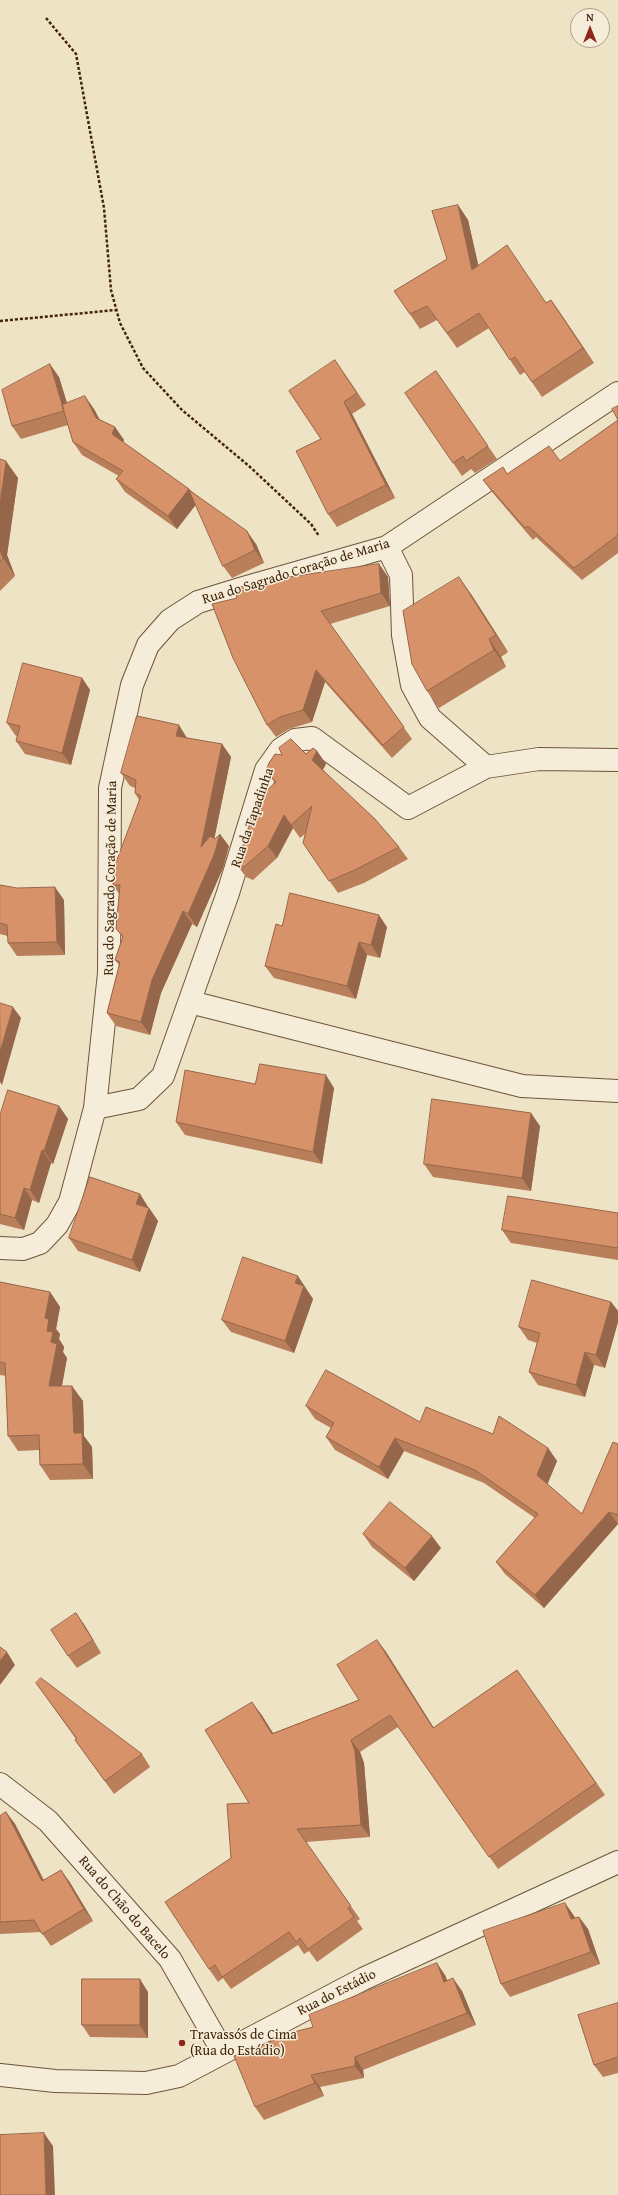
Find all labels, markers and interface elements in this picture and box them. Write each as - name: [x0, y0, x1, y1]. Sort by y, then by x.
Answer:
- north arrow: [570, 8, 610, 48]
- text: N: [586, 9, 594, 25]
- street label: Rua do Sagrado Coração de Maria: [200, 535, 392, 609]
- street label: Rua da Tapadinha: [228, 766, 278, 870]
- street label: Rua do Sagrado Coração de Maria: [101, 780, 121, 976]
- street label: Rua do Chão do Bacelo: [75, 1853, 173, 1963]
- street label: Rua do Estádio: [295, 1966, 379, 2020]
- place label: Travassós de Cima (Rua do Estádio): [190, 2027, 297, 2060]
- marker: Travassós de Cima (Rua do Estádio): [177, 2038, 187, 2048]

